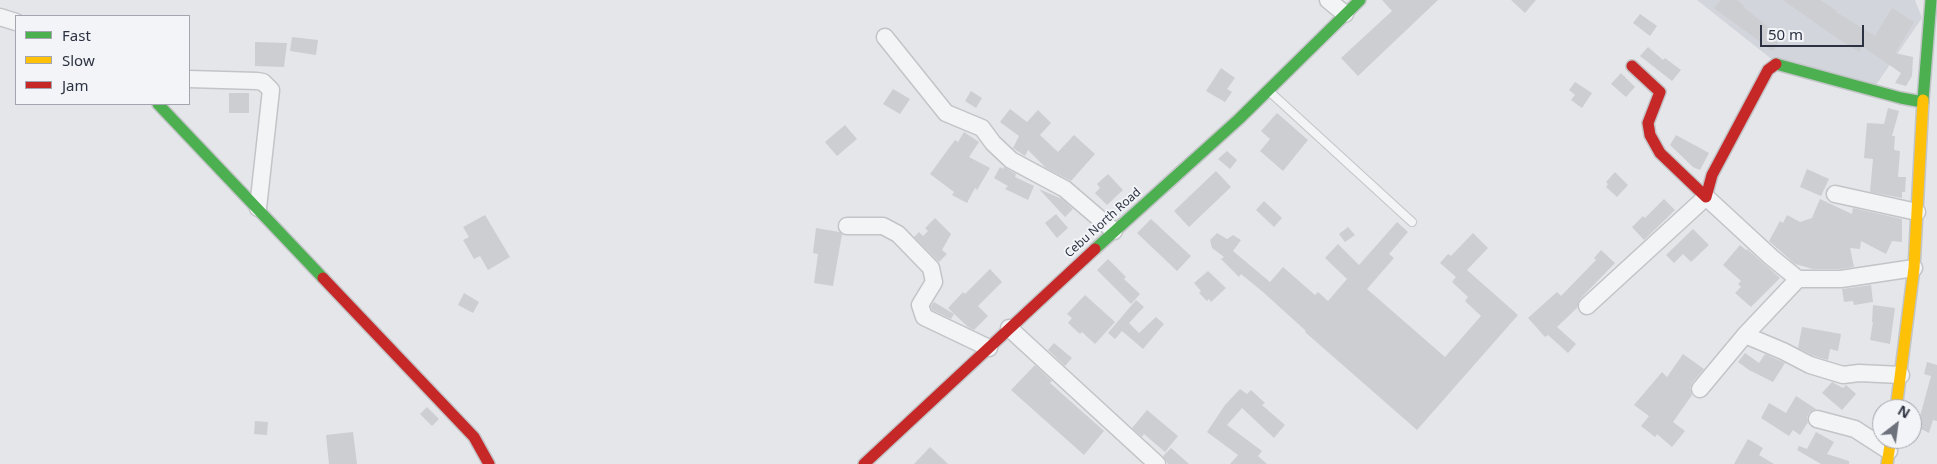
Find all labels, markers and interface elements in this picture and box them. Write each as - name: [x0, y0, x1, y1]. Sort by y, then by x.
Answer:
- legend: [15, 15, 190, 105]
- scale bar: [1762, 15, 1866, 47]
- text: 50 m: [1768, 24, 1803, 44]
- text: Fast: [62, 25, 91, 45]
- text: Slow: [62, 50, 95, 70]
- text: Jam: [62, 75, 89, 95]
- street label: Cebu North Road: [1062, 185, 1144, 261]
- north arrow: [1872, 399, 1922, 449]
- text: N: [1895, 400, 1914, 423]

